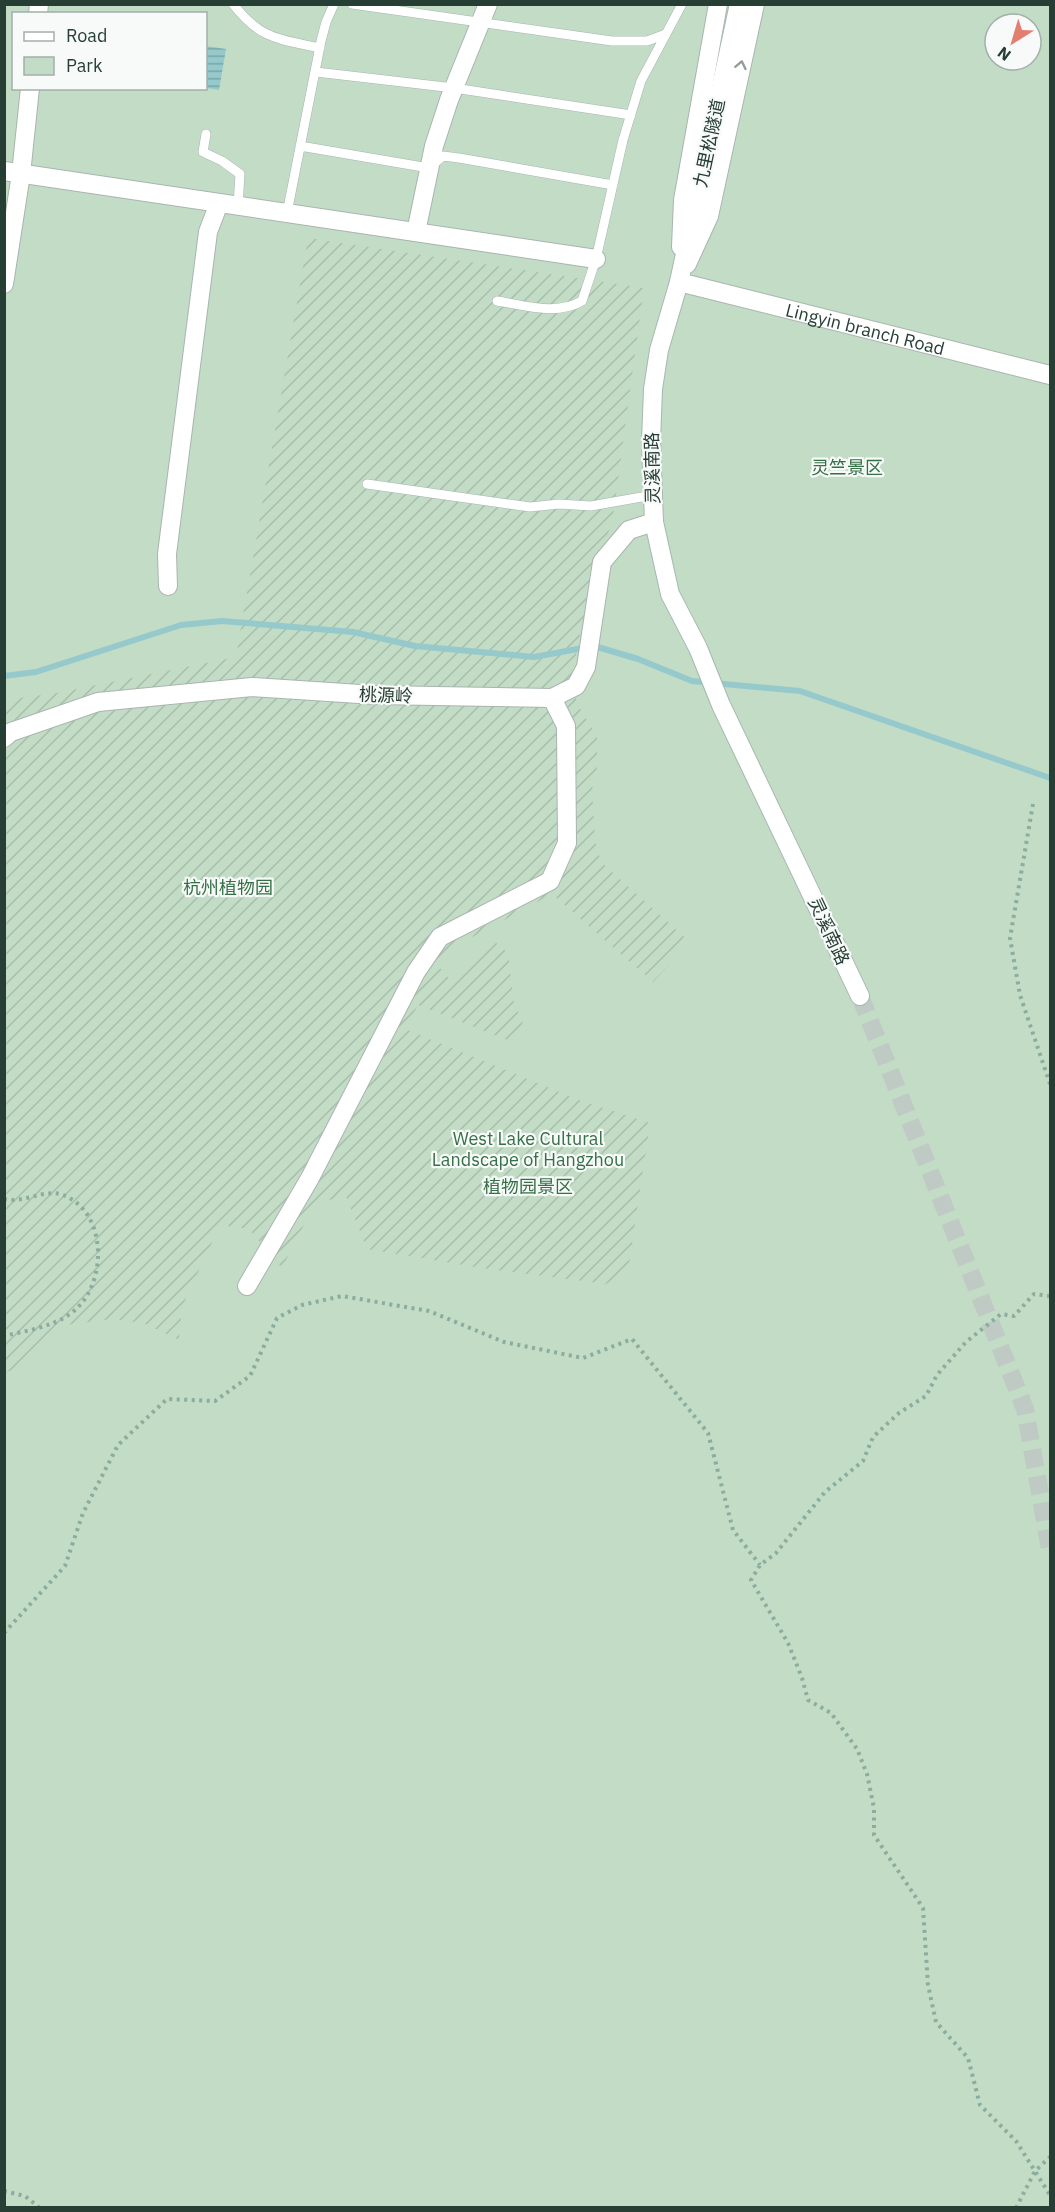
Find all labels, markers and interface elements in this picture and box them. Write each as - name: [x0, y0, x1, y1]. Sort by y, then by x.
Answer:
- legend: [12, 12, 207, 90]
- north arrow: [983, 12, 1043, 72]
- text: Road: [66, 24, 107, 47]
- text: N: [993, 43, 1015, 65]
- text: Park: [66, 54, 103, 77]
- one-way arrow: [734, 61, 747, 71]
- street label: 九里松隧道: [688, 97, 730, 189]
- street label: Lingyin branch Road: [783, 298, 947, 360]
- street label: 灵溪南路: [640, 432, 664, 504]
- park label: 灵竺景区: [811, 456, 883, 479]
- street label: 桃源岭: [359, 683, 413, 707]
- park label: 杭州植物园: [183, 876, 273, 899]
- street label: 灵溪南路: [803, 894, 855, 968]
- park label: West Lake Cultural Landscape of Hangzhou: [432, 1127, 624, 1171]
- park label: 植物园景区: [483, 1175, 573, 1198]

